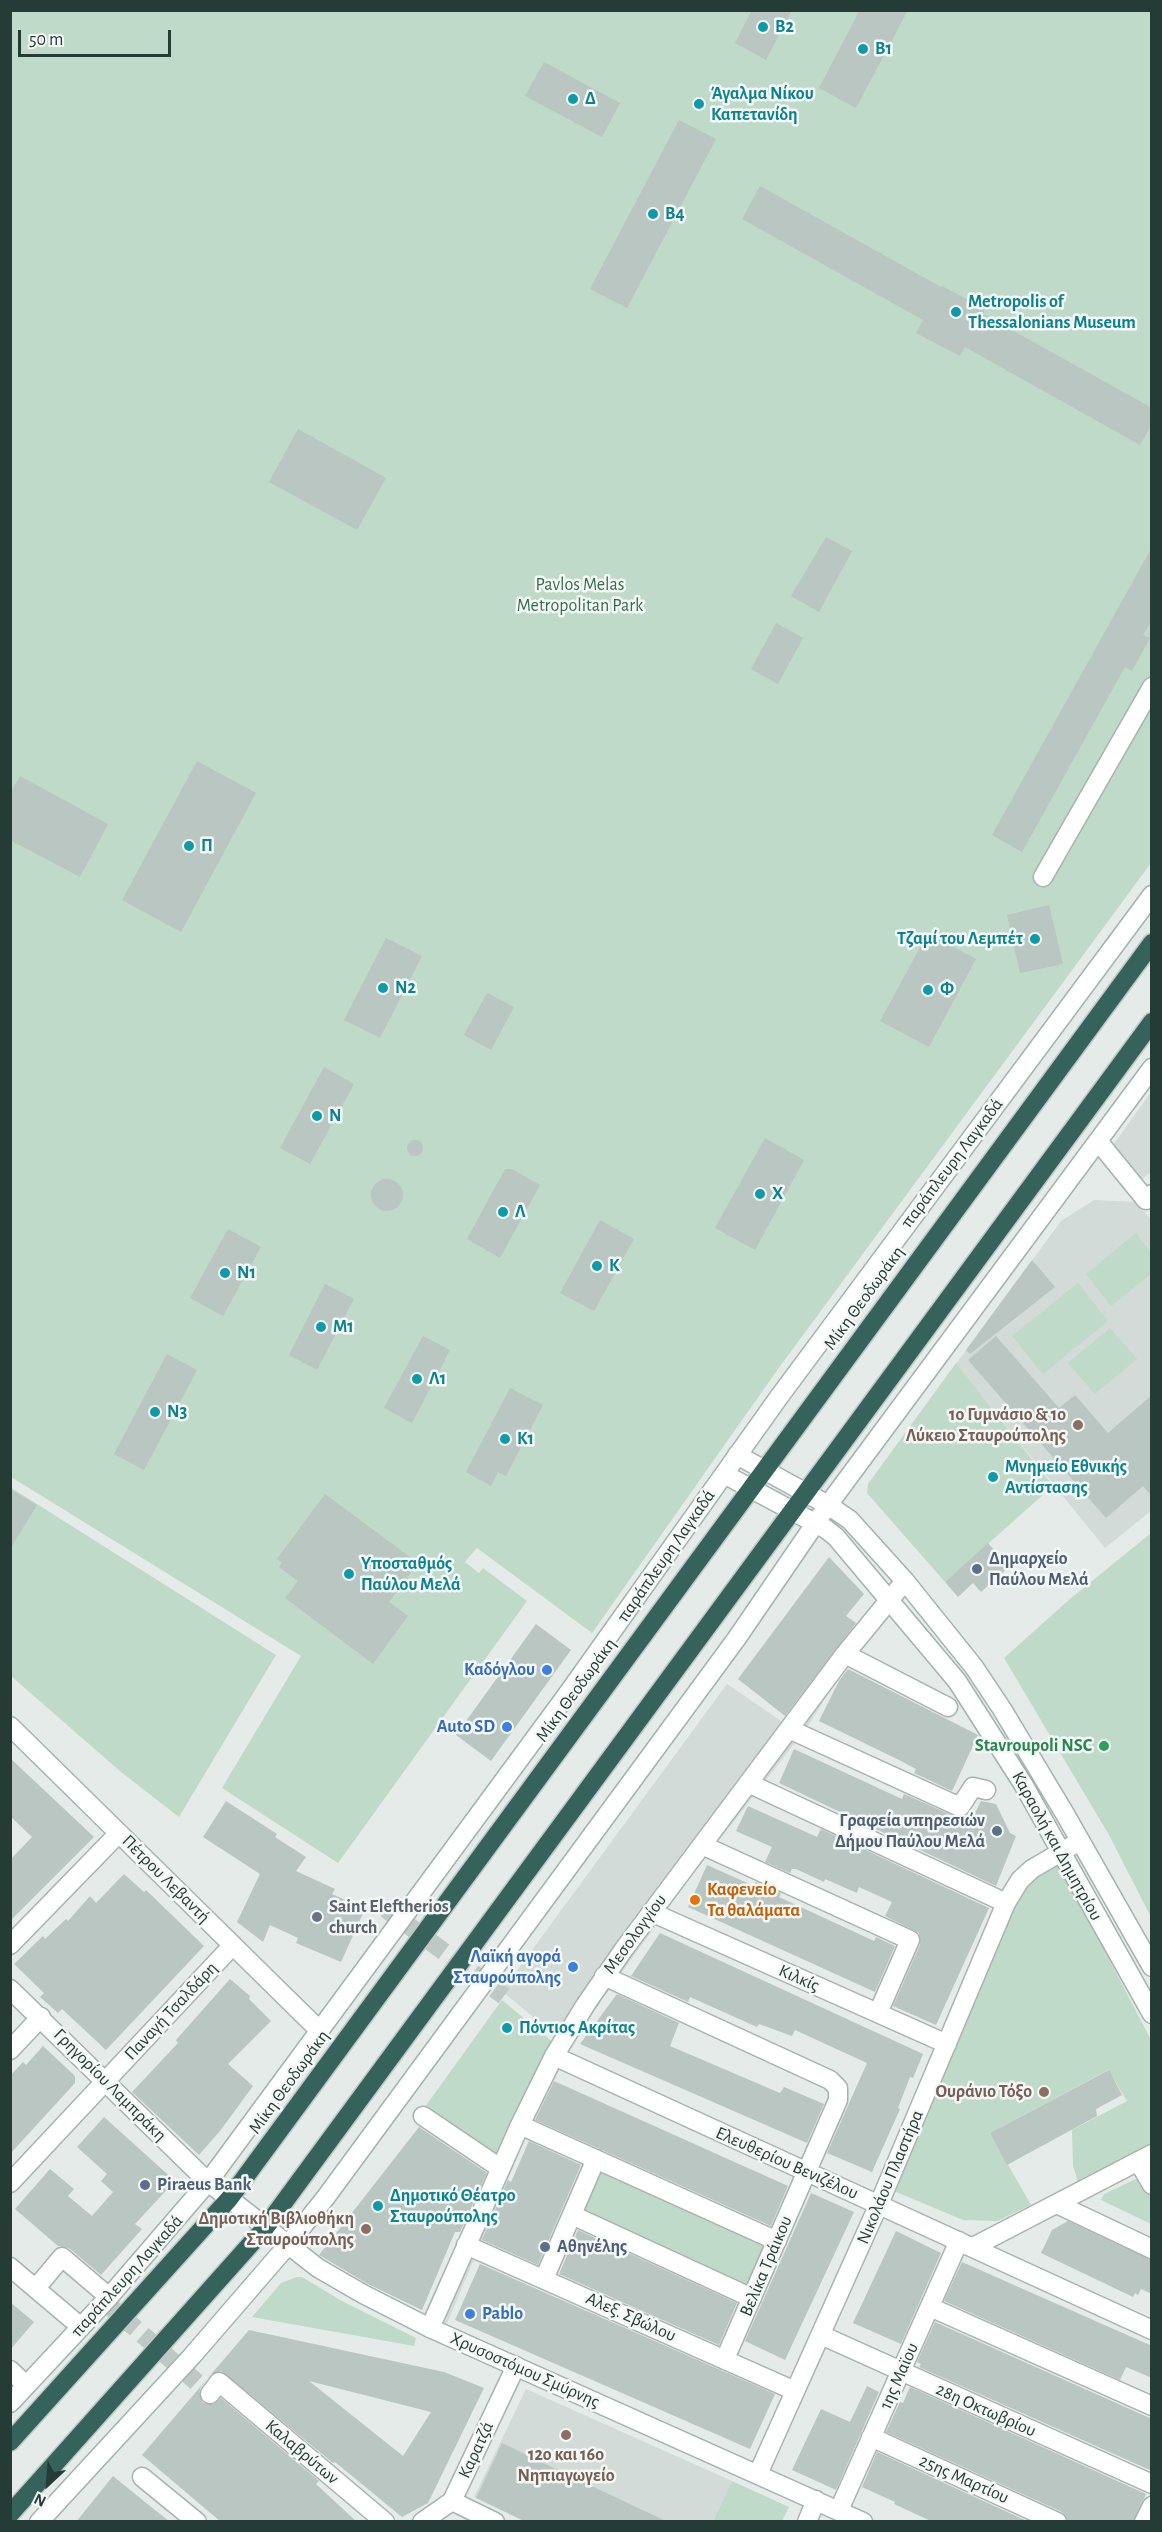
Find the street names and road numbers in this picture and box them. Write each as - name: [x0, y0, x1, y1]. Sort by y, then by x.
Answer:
- street label: παράπλευρη Λαγκαδά: [896, 1094, 1008, 1232]
- street label: Μίκη Θεοδωράκη: [819, 1242, 909, 1354]
- street label: παράπλευρη Λαγκαδά: [612, 1486, 720, 1626]
- street label: Μίκη Θεοδωράκη: [531, 1634, 621, 1746]
- street label: Καραολή και Δημητρίου: [1007, 1768, 1107, 1924]
- street label: Πέτρου Λεβαντή: [117, 1830, 215, 1928]
- street label: Μεσολογγίου: [599, 1890, 671, 1978]
- street label: Παναγή Τσαλδάρη: [120, 1957, 222, 2065]
- street label: Κιλκίς: [775, 1960, 823, 1996]
- street label: Γρηγορίου Λαμπράκη: [49, 2024, 171, 2146]
- street label: Μίκη Θεοδωράκη: [244, 2026, 334, 2138]
- street label: Νικολάου Πλαστήρα: [852, 2107, 928, 2247]
- street label: Ελευθερίου Βενιζέλου: [712, 2122, 862, 2204]
- street label: παράπλευρη Λαγκαδά: [66, 2210, 188, 2342]
- street label: Βελίκα Τράικου: [735, 2212, 797, 2320]
- street label: Αλεξ. Σβώλου: [583, 2288, 679, 2346]
- street label: Χρυσοστόμου Σμύρνης: [447, 2327, 603, 2413]
- street label: 1ης Μαϊου: [875, 2339, 923, 2413]
- street label: 28η Οκτωβρίου: [933, 2378, 1039, 2442]
- street label: Καλαβρύτων: [261, 2415, 343, 2489]
- street label: Καρατζά: [454, 2418, 498, 2482]
- street label: 25ης Μαρτίου: [916, 2450, 1012, 2508]

